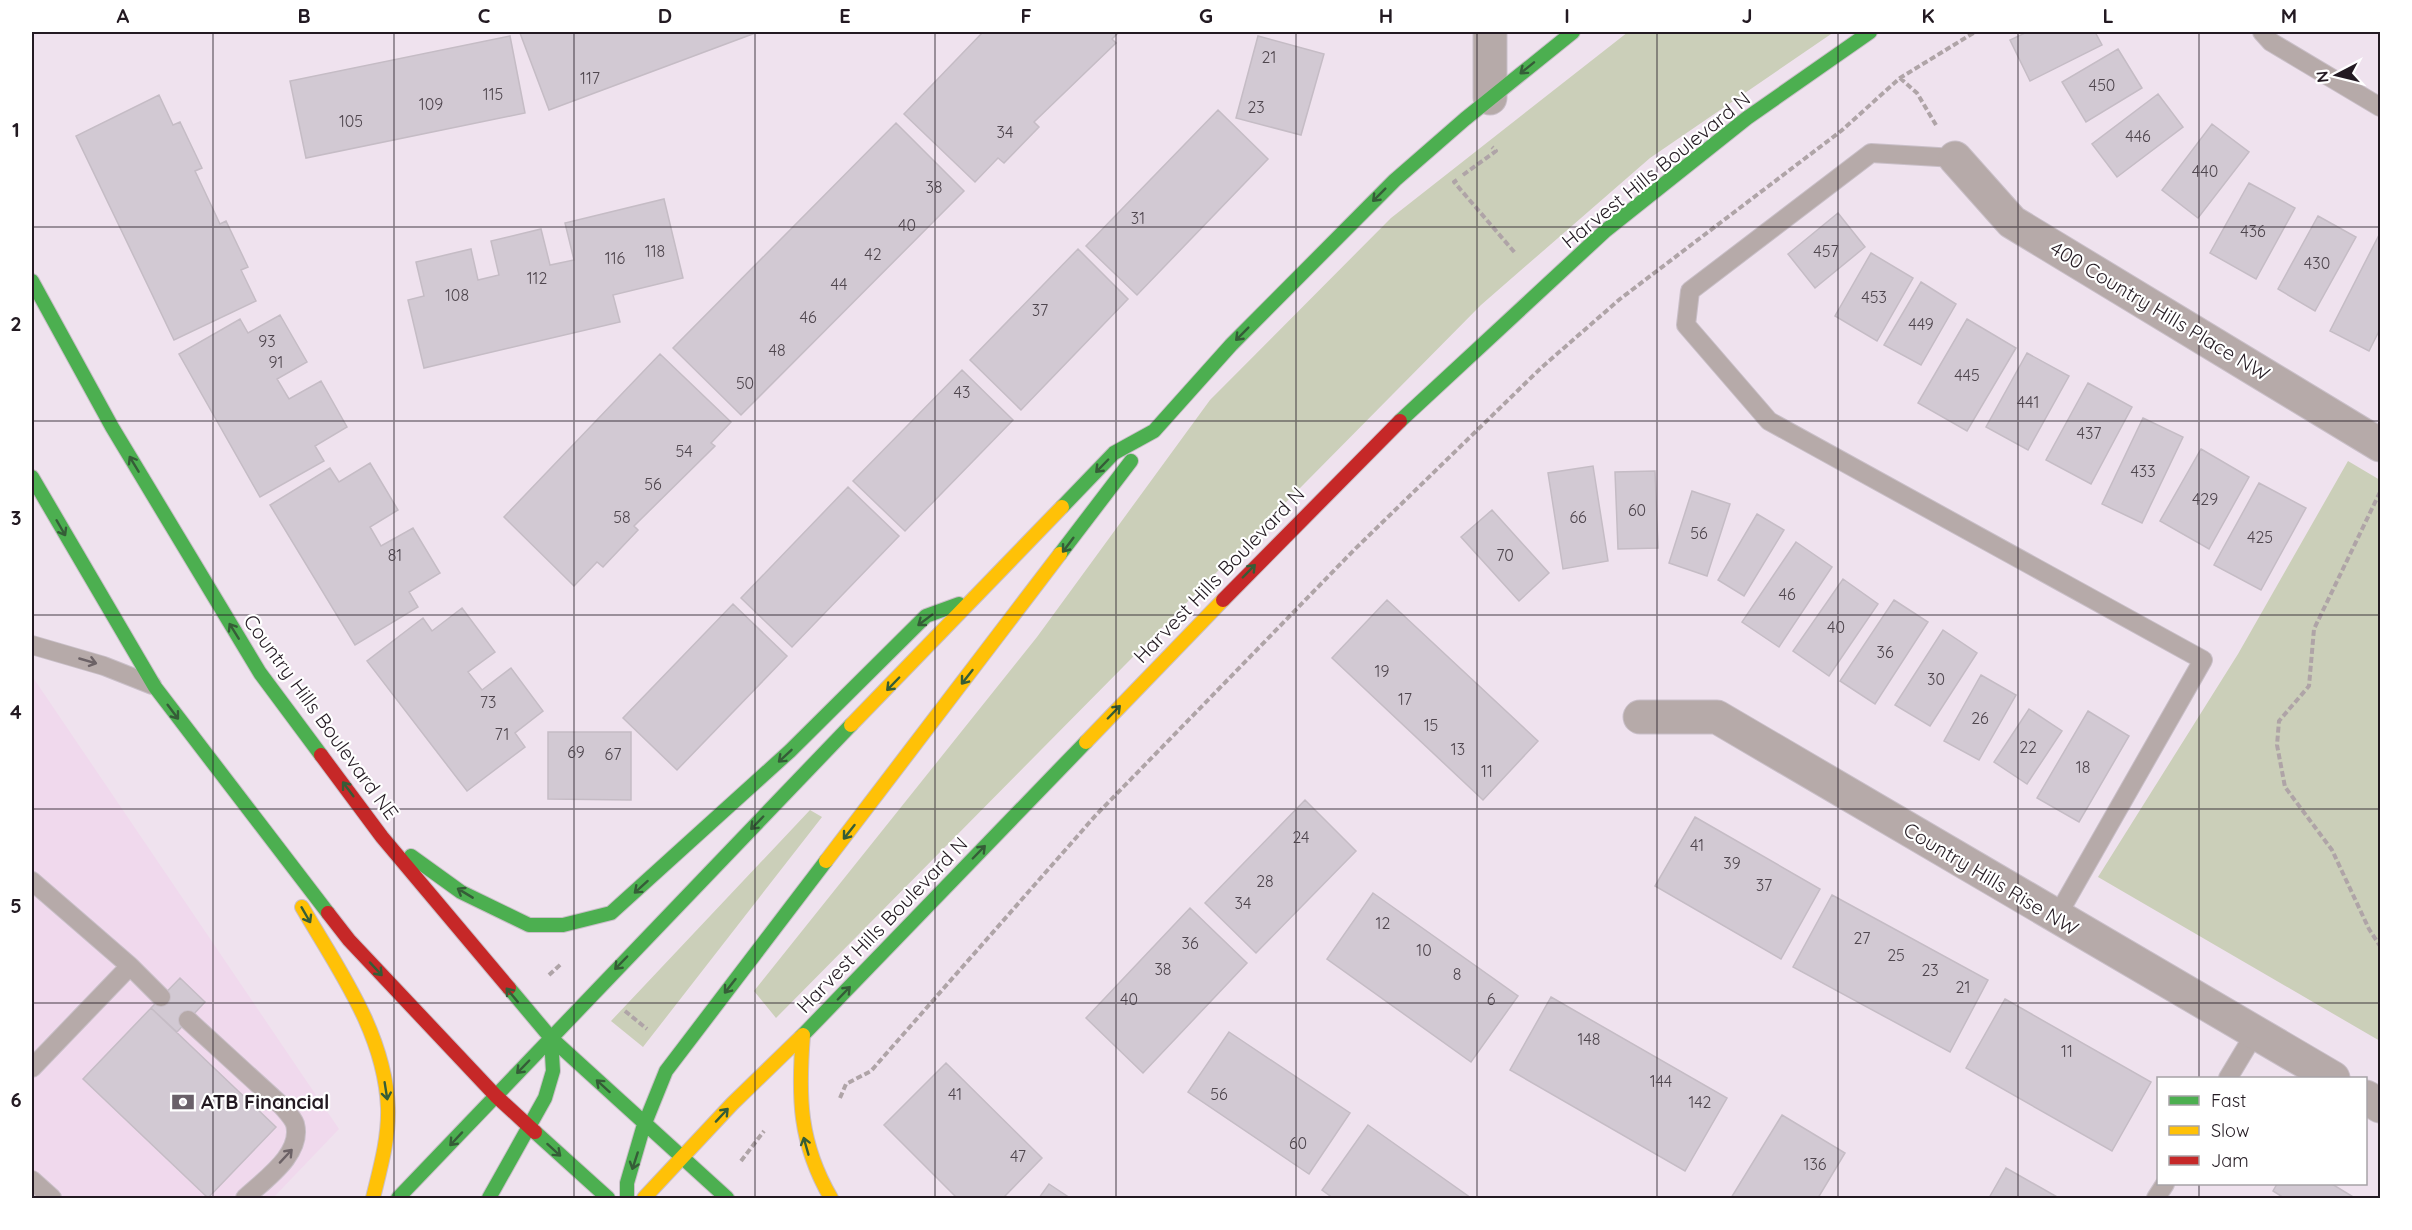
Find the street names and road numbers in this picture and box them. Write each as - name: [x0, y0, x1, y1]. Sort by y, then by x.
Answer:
- street label: Harvest Hills Boulevard N: [1556, 86, 1755, 253]
- street label: 400 Country Hills Place NW: [2046, 235, 2275, 386]
- street label: Harvest Hills Boulevard N: [1128, 481, 1309, 668]
- street label: Country Hills Boulevard NE: [239, 609, 404, 824]
- street label: Country Hills Rise NW: [1899, 816, 2083, 941]
- street label: Harvest Hills Boulevard N: [791, 831, 972, 1018]

